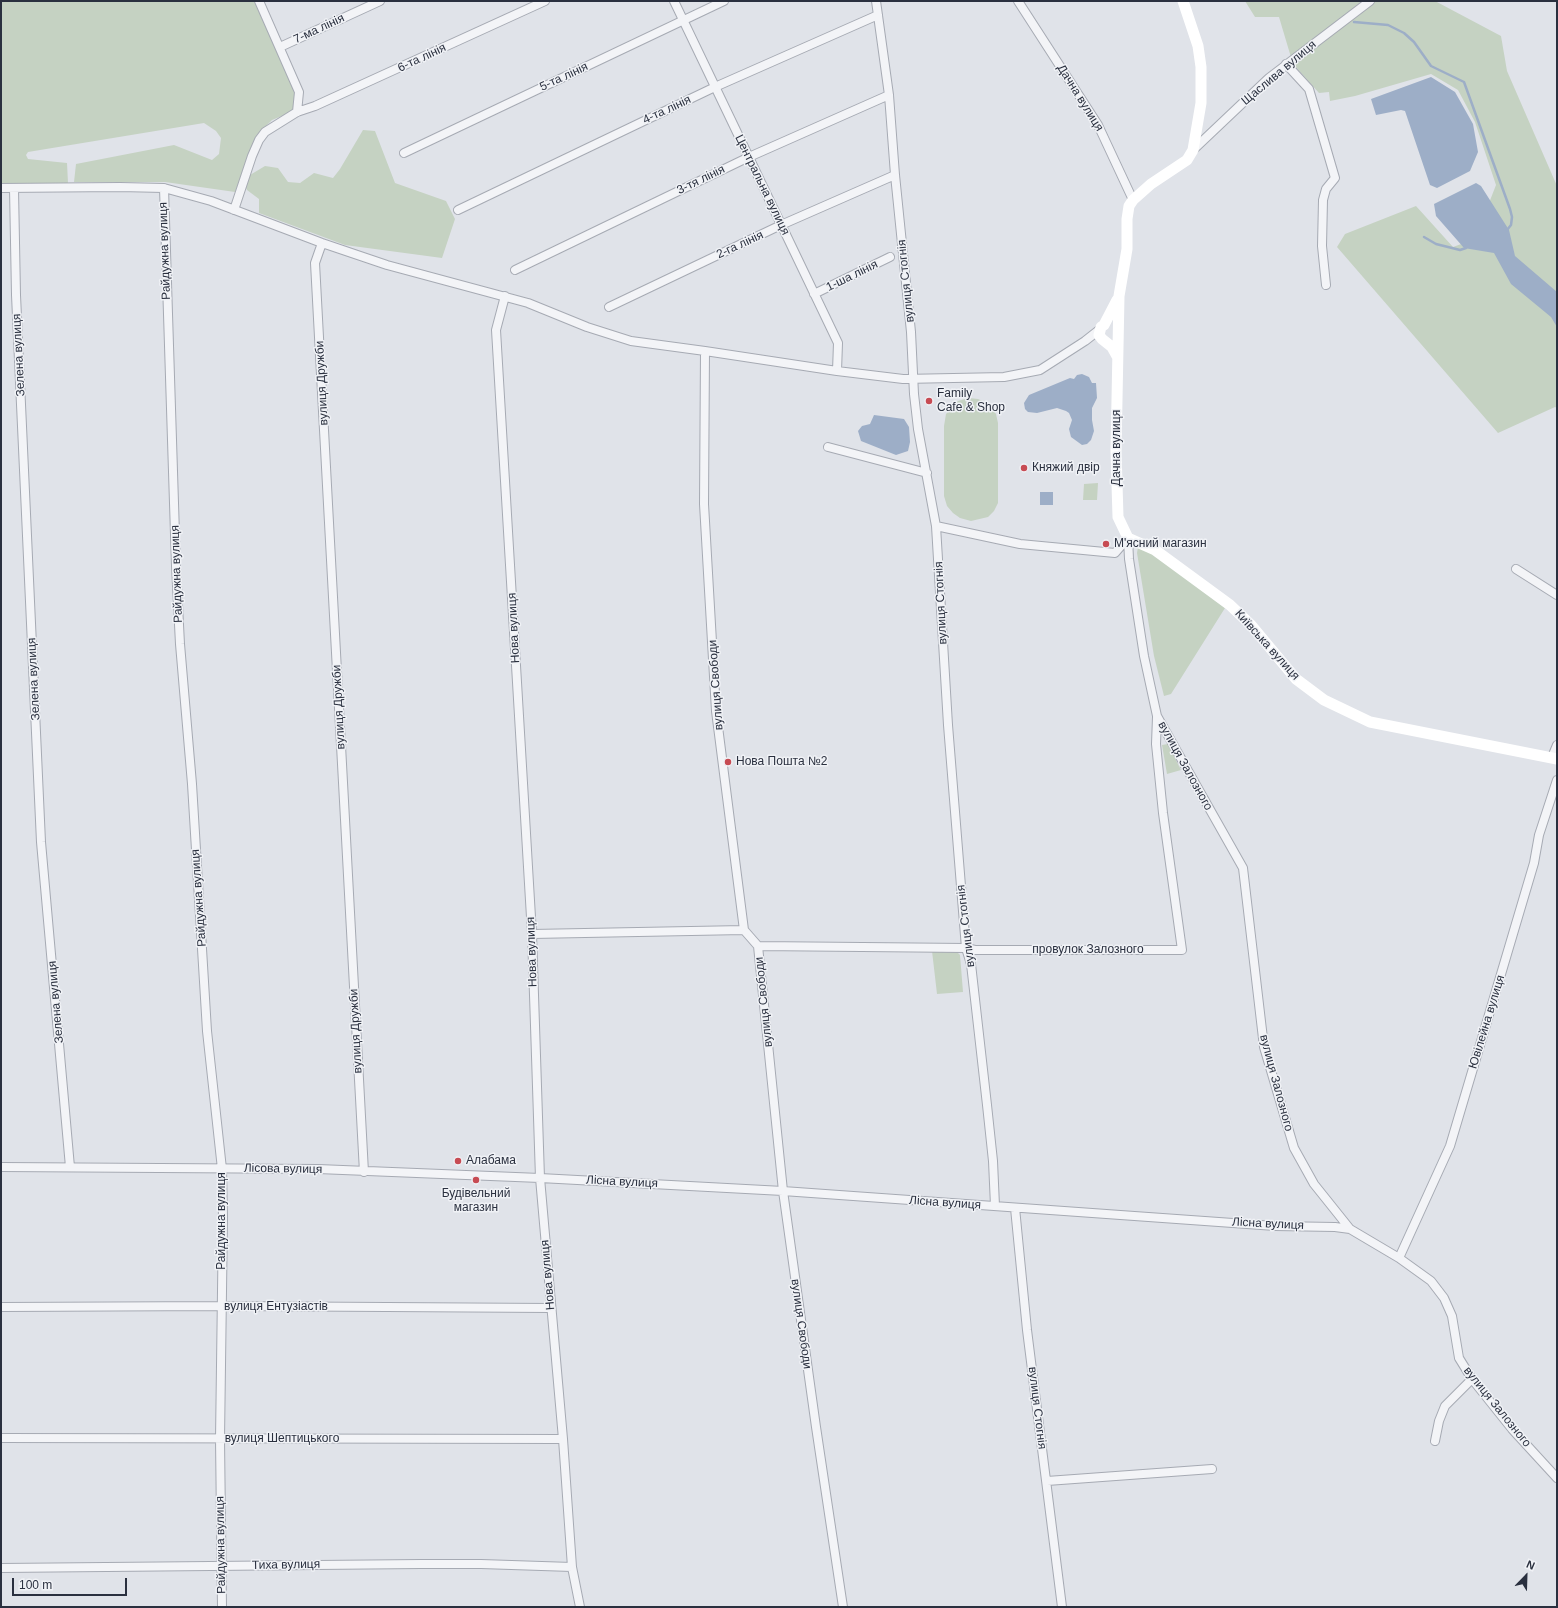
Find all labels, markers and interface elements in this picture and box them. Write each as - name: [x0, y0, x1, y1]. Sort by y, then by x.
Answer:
- street label: 7-ма лінія: [291, 11, 347, 47]
- street label: Щаслива вулиця: [1239, 38, 1319, 108]
- street label: 6-та лінія: [396, 41, 448, 75]
- street label: 5-та лінія: [538, 60, 590, 94]
- street label: Дачна вулиця: [1054, 62, 1106, 134]
- street label: 4-та лінія: [641, 93, 693, 127]
- street label: Центральна вулиця: [731, 132, 793, 238]
- street label: 3-тя лінія: [675, 162, 727, 198]
- street label: Райдужна вулиця: [156, 202, 174, 300]
- street label: 2-га лінія: [714, 228, 766, 262]
- street label: вулиця Стогнія: [894, 239, 918, 323]
- street label: 1-ша лінія: [824, 257, 880, 295]
- street label: Зелена вулиця: [10, 313, 28, 397]
- street label: вулиця Дружби: [313, 340, 331, 426]
- place label: Family Cafe & Shop: [937, 387, 1005, 415]
- marker: Family Cafe & Shop: [924, 396, 934, 406]
- street label: Дачна вулиця: [1110, 410, 1124, 486]
- place label: Княжий двір: [1032, 461, 1100, 475]
- marker: Княжий двір: [1019, 463, 1029, 473]
- street label: Райдужна вулиця: [168, 525, 186, 623]
- place label: М'ясний магазин: [1114, 537, 1207, 551]
- marker: М'ясний магазин: [1101, 539, 1111, 549]
- street label: вулиця Стогнія: [932, 561, 950, 645]
- street label: Нова вулиця: [505, 592, 523, 664]
- street label: Київська вулиця: [1232, 607, 1302, 683]
- street label: Зелена вулиця: [25, 637, 43, 721]
- street label: вулиця Свободи: [706, 639, 726, 731]
- street label: вулиця Дружби: [330, 664, 348, 750]
- street label: вулиця Залозного: [1155, 719, 1215, 813]
- place label: Нова Пошта №2: [736, 755, 827, 769]
- marker: Нова Пошта №2: [723, 757, 733, 767]
- street label: Райдужна вулиця: [188, 849, 210, 947]
- street label: вулиця Стогнія: [954, 884, 978, 968]
- street label: Нова вулиця: [524, 917, 540, 987]
- street label: провулок Залозного: [1032, 943, 1144, 957]
- street label: вулиця Свободи: [752, 956, 776, 1048]
- street label: Зелена вулиця: [45, 960, 67, 1044]
- street label: Ювілейна вулиця: [1466, 973, 1508, 1071]
- street label: вулиця Дружби: [347, 988, 365, 1074]
- street label: вулиця Залозного: [1256, 1033, 1296, 1133]
- place label: Алабама: [466, 1154, 516, 1168]
- marker: Алабама: [453, 1156, 463, 1166]
- street label: Лісова вулиця: [244, 1161, 322, 1177]
- street label: Райдужна вулиця: [215, 1172, 229, 1270]
- street label: Лісна вулиця: [586, 1173, 658, 1191]
- marker: Будівельний магазин: [471, 1175, 481, 1185]
- place label: Будівельний магазин: [442, 1187, 510, 1215]
- street label: Лісна вулиця: [909, 1193, 981, 1213]
- street label: Лісна вулиця: [1232, 1215, 1304, 1233]
- street label: Нова вулиця: [538, 1239, 558, 1311]
- street label: вулиця Свободи: [788, 1278, 814, 1370]
- street label: вулиця Ентузіастів: [224, 1300, 328, 1314]
- street label: вулиця Залозного: [1460, 1364, 1534, 1450]
- street label: вулиця Стогнія: [1025, 1366, 1049, 1450]
- street label: вулиця Шептицького: [225, 1432, 339, 1446]
- street label: Райдужна вулиця: [213, 1496, 229, 1594]
- north arrow: [1506, 1556, 1546, 1596]
- street label: Тиха вулиця: [252, 1557, 320, 1573]
- text: N: [1525, 1558, 1537, 1572]
- scale bar: [14, 1570, 129, 1596]
- text: 100 m: [19, 1578, 52, 1592]

